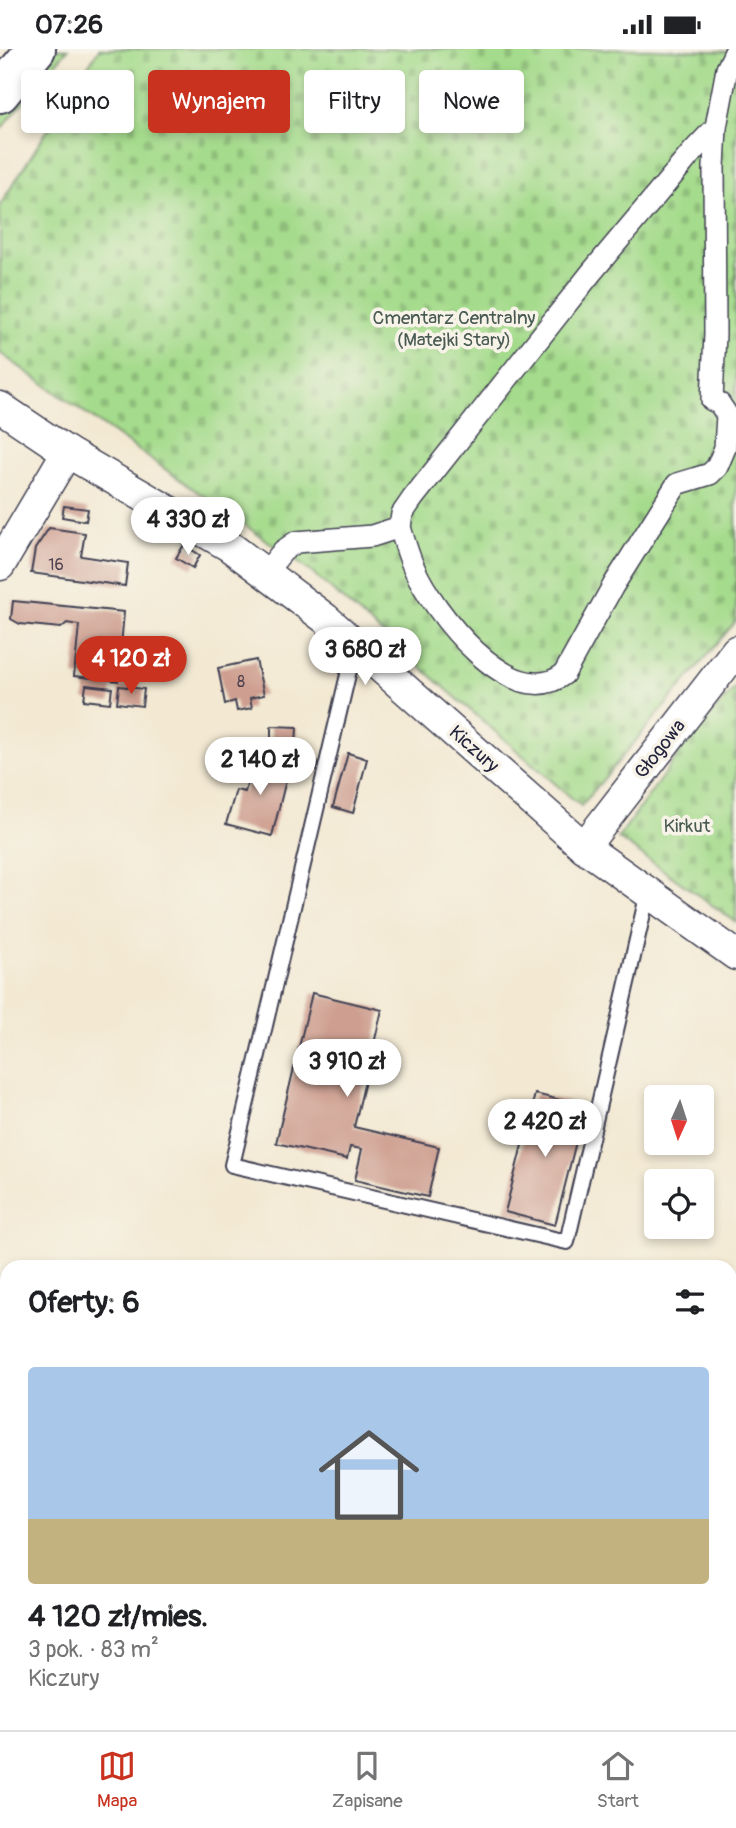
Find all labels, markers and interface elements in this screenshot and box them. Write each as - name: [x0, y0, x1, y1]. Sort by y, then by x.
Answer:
- text: 07:26: [35, 9, 103, 41]
- chip: Kupno: [21, 70, 134, 133]
- chip: Wynajem: [148, 70, 290, 133]
- chip: Filtry: [304, 70, 405, 133]
- chip: Nowe: [419, 70, 524, 133]
- park label: Cmentarz Centralny (Matejki Stary): [372, 306, 536, 352]
- pin: 4 330 zł: [116, 497, 260, 557]
- text: 4 330 zł: [147, 505, 229, 534]
- house number: 16: [48, 555, 64, 575]
- pin: 3 680 zł: [293, 627, 437, 687]
- text: 3 680 zł: [324, 635, 406, 664]
- pin: 4 120 zł: [59, 637, 203, 696]
- text: 4 120 zł: [92, 644, 170, 673]
- house number: 8: [237, 672, 245, 692]
- street label: Głogowa: [629, 714, 691, 783]
- street label: Kiczury: [444, 720, 504, 778]
- pin: 2 140 zł: [188, 737, 332, 797]
- text: 2 140 zł: [221, 745, 299, 774]
- park label: Kirkut: [664, 814, 711, 838]
- pin: 3 910 zł: [275, 1039, 419, 1099]
- text: 3 910 zł: [308, 1047, 386, 1076]
- north arrow: [644, 1085, 714, 1155]
- map controls: [644, 1085, 714, 1239]
- pin: 2 420 zł: [473, 1099, 617, 1159]
- text: 2 420 zł: [504, 1107, 586, 1136]
- button: locate: [644, 1169, 714, 1239]
- icon: filters: [671, 1283, 709, 1321]
- text: Oferty: 6: [28, 1284, 140, 1321]
- icon: home: [306, 1412, 432, 1538]
- text: 4 120 zł/mies.: [28, 1598, 208, 1635]
- text: 3 pok. · 83 m²: [28, 1635, 159, 1664]
- text: Kiczury: [28, 1664, 99, 1693]
- tab: Mapa: [97, 1747, 137, 1813]
- tab: Zapisane: [332, 1747, 403, 1813]
- tab: Start: [597, 1747, 639, 1813]

